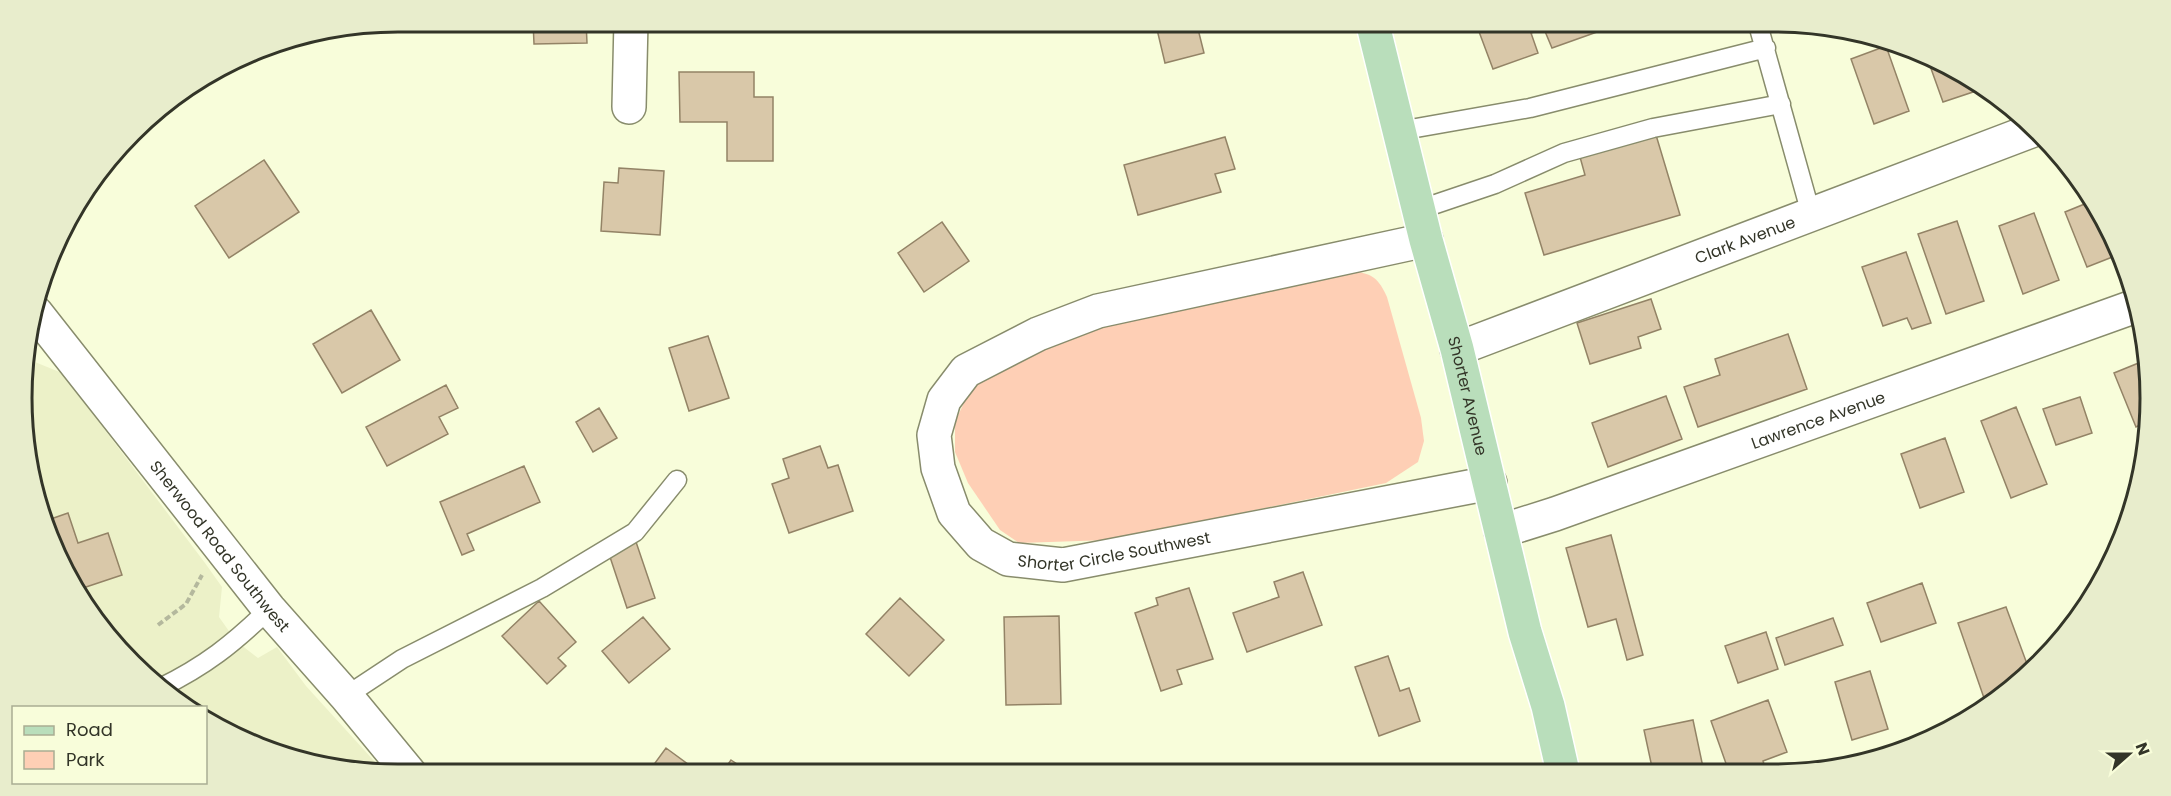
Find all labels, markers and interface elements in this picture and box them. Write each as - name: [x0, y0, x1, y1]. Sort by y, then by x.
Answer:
- street label: Clark Avenue: [1691, 210, 1799, 269]
- street label: Shorter Avenue: [1442, 333, 1494, 458]
- street label: Lawrence Avenue: [1748, 385, 1888, 454]
- street label: Sherwood Road Southwest: [145, 455, 296, 637]
- street label: Shorter Circle Southwest: [1016, 525, 1212, 577]
- legend: [12, 706, 207, 784]
- text: Road: [66, 717, 113, 742]
- north arrow: [2099, 724, 2159, 784]
- text: N: [2130, 739, 2155, 759]
- text: Park: [66, 747, 105, 772]

